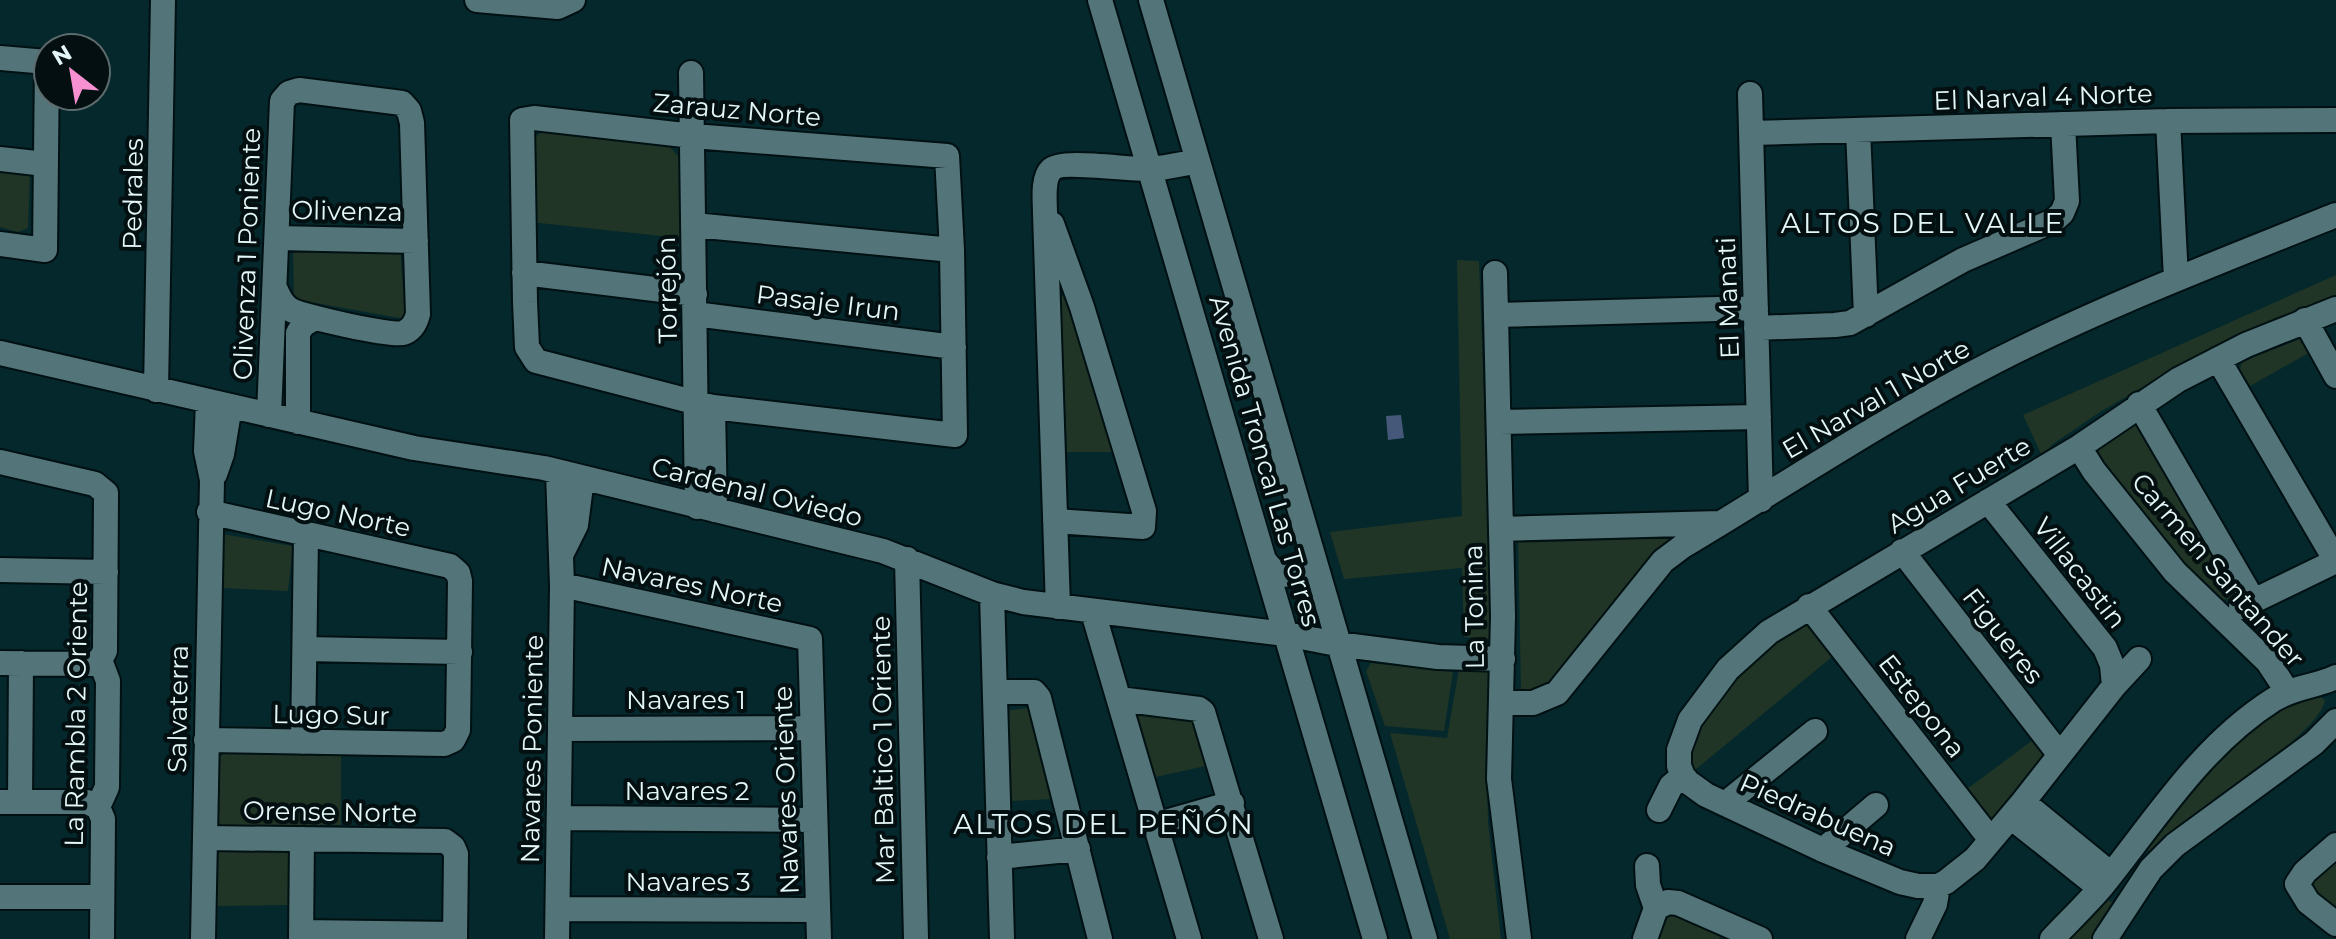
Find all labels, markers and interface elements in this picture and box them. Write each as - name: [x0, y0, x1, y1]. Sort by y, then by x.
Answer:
- north arrow: [32, 32, 112, 112]
- text: N: [47, 39, 77, 71]
- street label: El Narval 4 Norte: [1933, 77, 2153, 117]
- street label: Zarauz Norte: [652, 87, 822, 133]
- street label: Olivenza 1 Poniente: [227, 127, 267, 381]
- street label: Pedrales: [116, 138, 150, 250]
- street label: Olivenza: [291, 194, 403, 228]
- district label: ALTOS DEL VALLE: [1781, 206, 2065, 240]
- street label: Torrejón: [650, 236, 684, 344]
- street label: El Manati: [1710, 237, 1746, 359]
- street label: Pasaje Irun: [754, 278, 902, 328]
- street label: Avenida Troncal Las Torres: [1202, 292, 1328, 630]
- street label: El Narval 1 Norte: [1776, 332, 1976, 466]
- street label: Agua Fuerte: [1881, 430, 2037, 540]
- street label: Cardenal Oviedo: [648, 450, 866, 534]
- street label: Carmen Santander: [2125, 466, 2311, 674]
- street label: Lugo Norte: [263, 482, 413, 544]
- street label: Villacastin: [2027, 511, 2133, 635]
- street label: La Tonina: [1457, 544, 1491, 670]
- street label: Navares Norte: [598, 550, 786, 620]
- street label: La Rambla 2 Oriente: [58, 581, 94, 847]
- street label: Figueres: [1956, 582, 2050, 690]
- street label: Mar Baltico 1 Oriente: [865, 615, 901, 885]
- street label: Navares Poniente: [514, 634, 550, 864]
- street label: Salvaterra: [161, 645, 195, 773]
- street label: Estepona: [1872, 648, 1972, 764]
- street label: Navares 1: [626, 684, 746, 716]
- street label: Navares Oriente: [766, 685, 806, 895]
- street label: Lugo Sur: [272, 698, 390, 732]
- street label: Piedrabuena: [1735, 766, 1901, 864]
- street label: Navares 2: [624, 775, 750, 807]
- street label: Orense Norte: [243, 794, 417, 830]
- district label: ALTOS DEL PEÑÓN: [953, 807, 1255, 841]
- street label: Navares 3: [625, 866, 751, 898]

